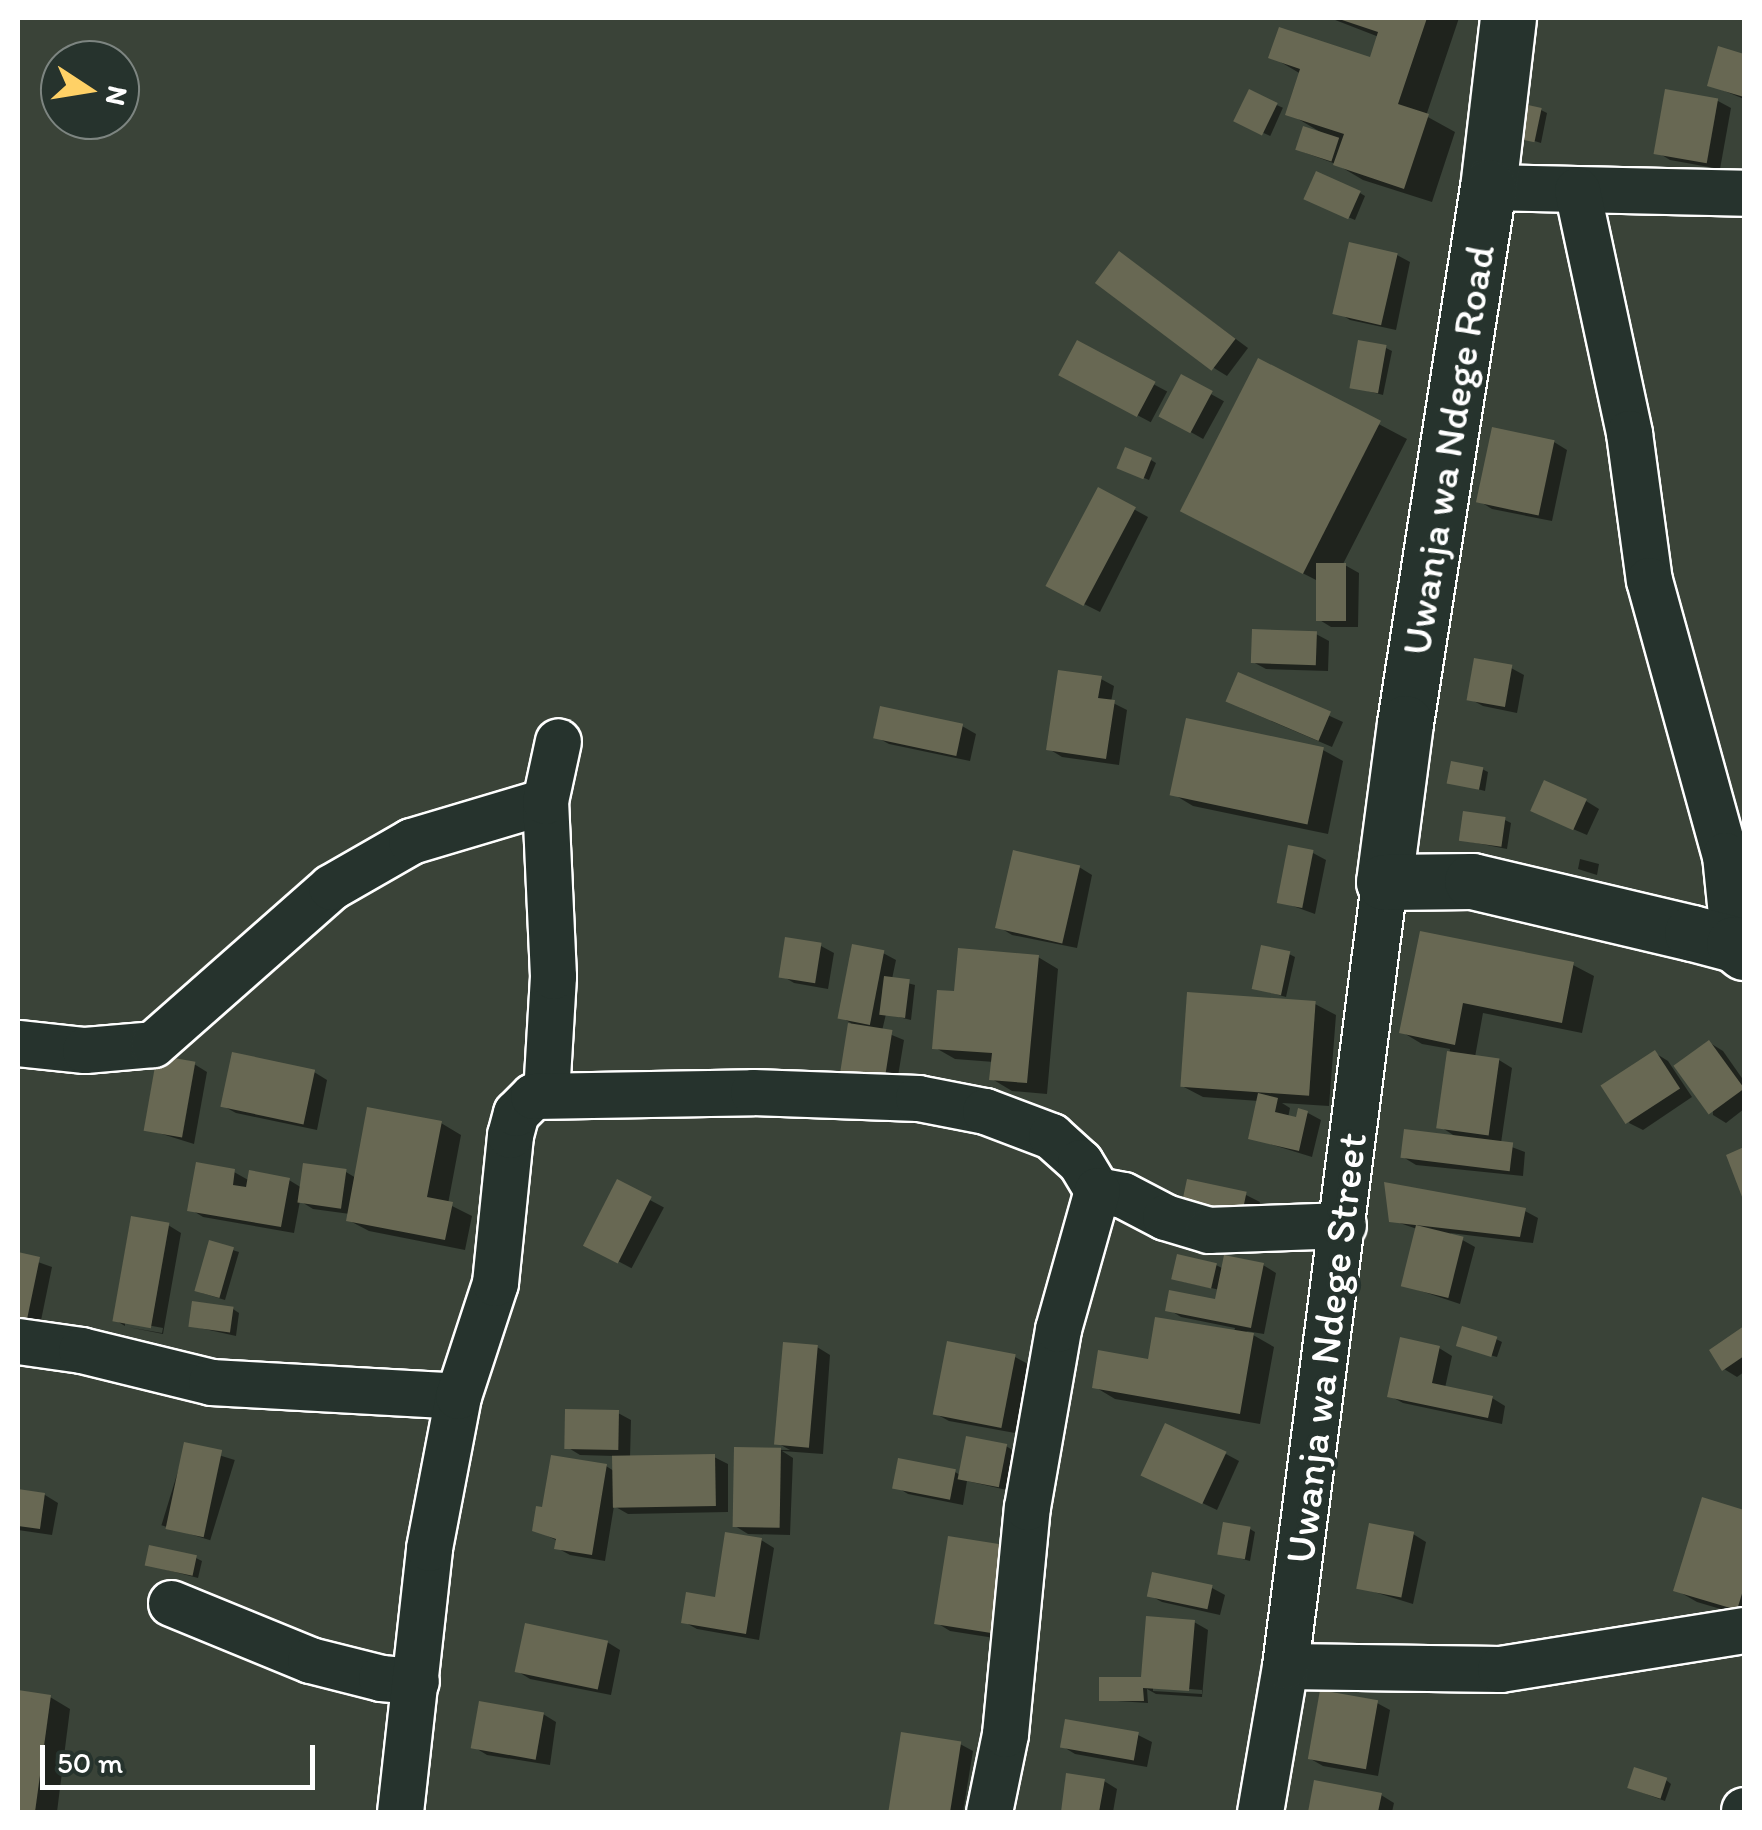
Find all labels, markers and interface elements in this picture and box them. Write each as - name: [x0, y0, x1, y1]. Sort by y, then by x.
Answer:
- north arrow: [40, 40, 140, 140]
- text: N: [99, 83, 136, 109]
- street label: Uwanja wa Ndege Road: [1391, 242, 1505, 658]
- street label: Uwanja wa Ndege Street: [1275, 1130, 1377, 1566]
- scale bar: [45, 1725, 320, 1787]
- text: 50 m: [57, 1744, 123, 1781]

